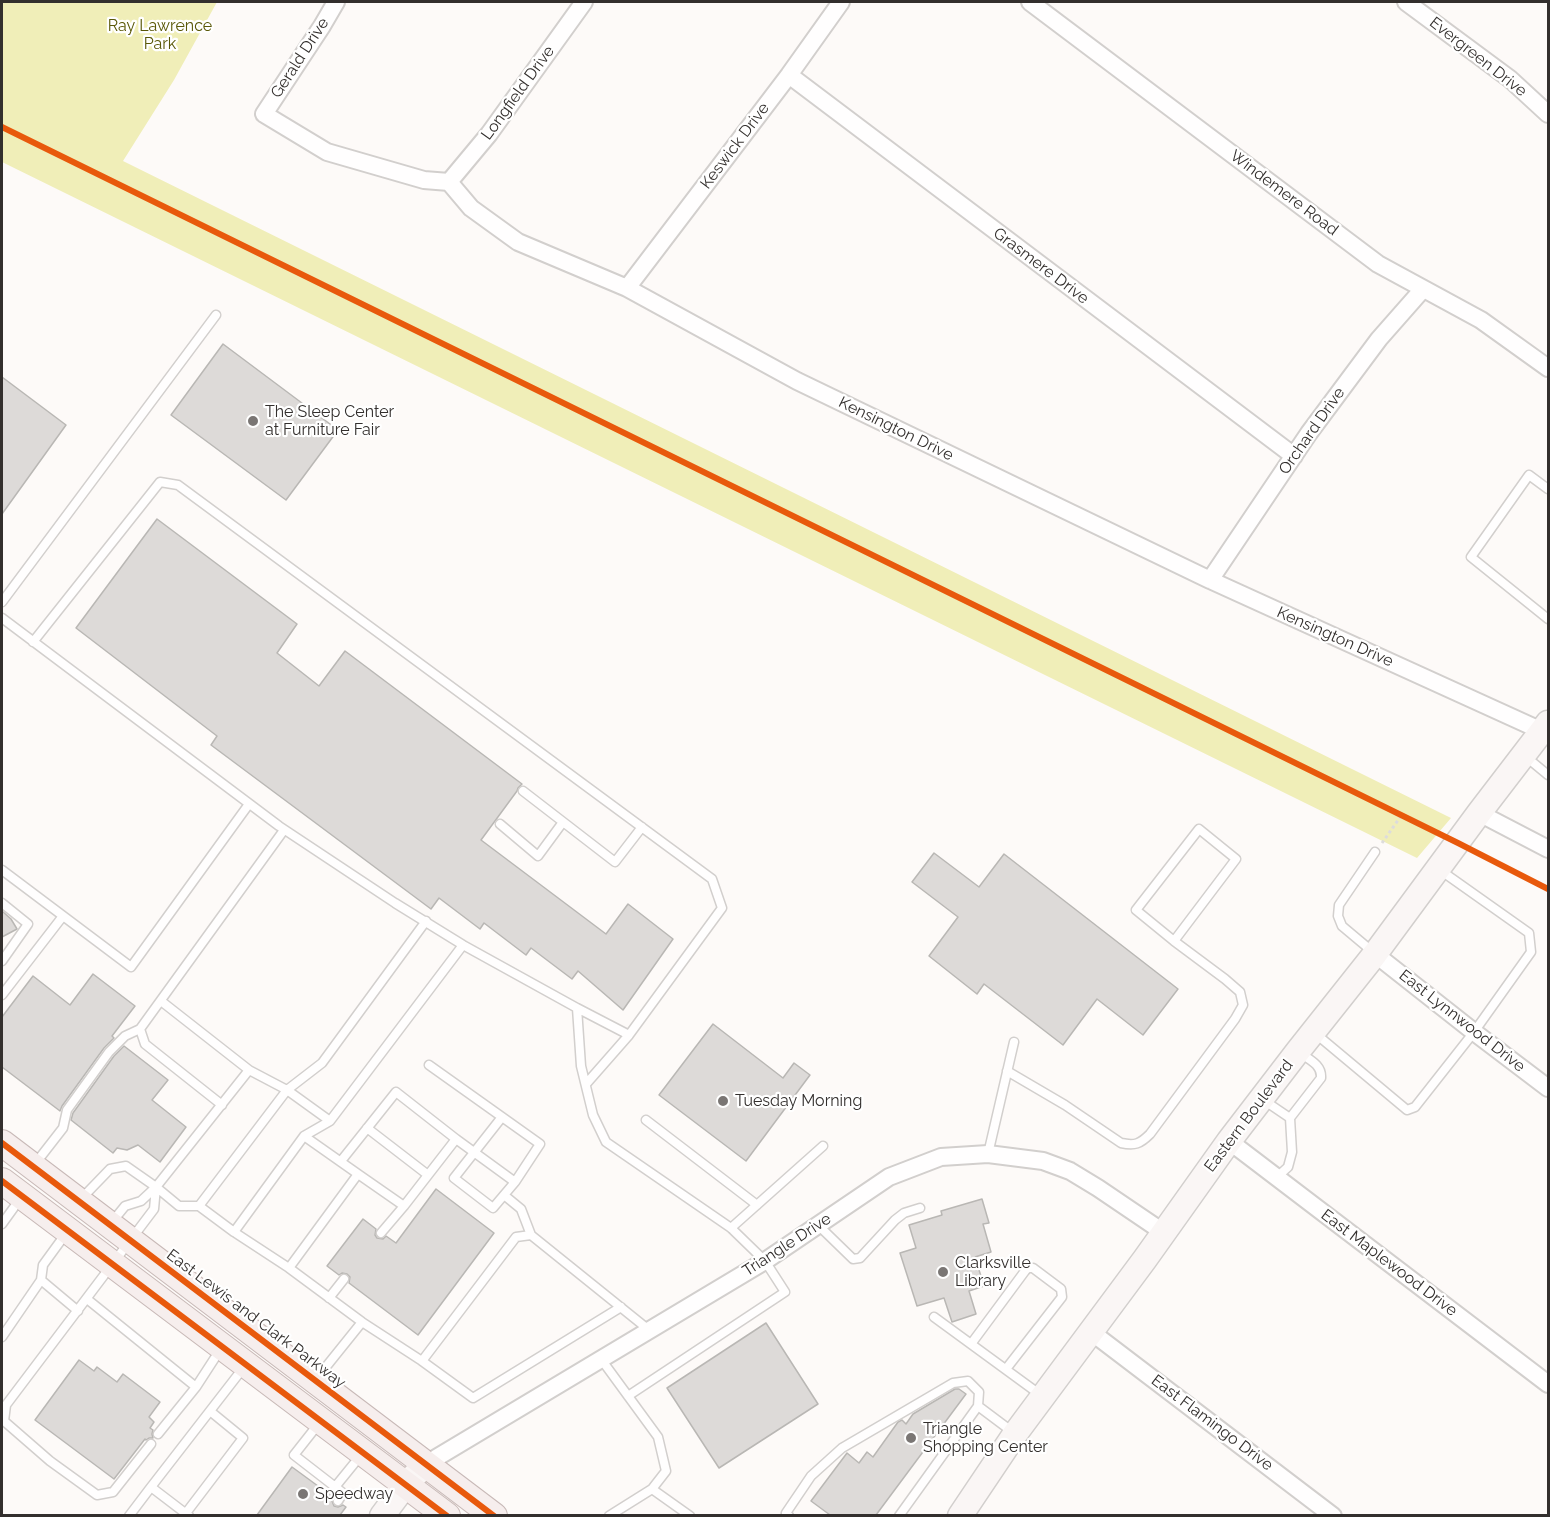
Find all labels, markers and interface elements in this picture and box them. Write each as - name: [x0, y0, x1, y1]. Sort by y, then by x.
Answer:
- street label: Evergreen Drive: [1426, 13, 1530, 101]
- street label: Gerald Drive: [267, 14, 333, 102]
- park label: Ray Lawrence Park: [108, 16, 212, 54]
- street label: Longfield Drive: [477, 42, 559, 144]
- street label: Keswick Drive: [696, 99, 774, 193]
- street label: Windemere Road: [1226, 146, 1342, 240]
- street label: Grasmere Drive: [989, 224, 1093, 308]
- street label: Orchard Drive: [1275, 384, 1349, 478]
- street label: Kensington Drive: [835, 393, 957, 465]
- place label: The Sleep Center at Furniture Fair: [265, 402, 394, 440]
- marker: The Sleep Center at Furniture Fair: [246, 414, 260, 428]
- street label: Kensington Drive: [1274, 603, 1396, 671]
- street label: East Lynnwood Drive: [1395, 966, 1529, 1076]
- street label: Eastern Boulevard: [1201, 1056, 1297, 1176]
- place label: Tuesday Morning: [735, 1091, 862, 1111]
- marker: Tuesday Morning: [716, 1094, 730, 1108]
- street label: East Maplewood Drive: [1317, 1205, 1461, 1321]
- street label: Triangle Drive: [739, 1209, 835, 1281]
- street label: East Lewis and Clark Parkway: [163, 1245, 349, 1393]
- place label: Clarksville Library: [955, 1253, 1031, 1291]
- marker: Clarksville Library: [936, 1265, 950, 1279]
- street label: East Flamingo Drive: [1147, 1371, 1277, 1475]
- place label: Triangle Shopping Center: [923, 1419, 1048, 1457]
- marker: Triangle Shopping Center: [904, 1431, 918, 1445]
- place label: Speedway: [315, 1484, 393, 1504]
- marker: Speedway: [296, 1487, 310, 1501]

